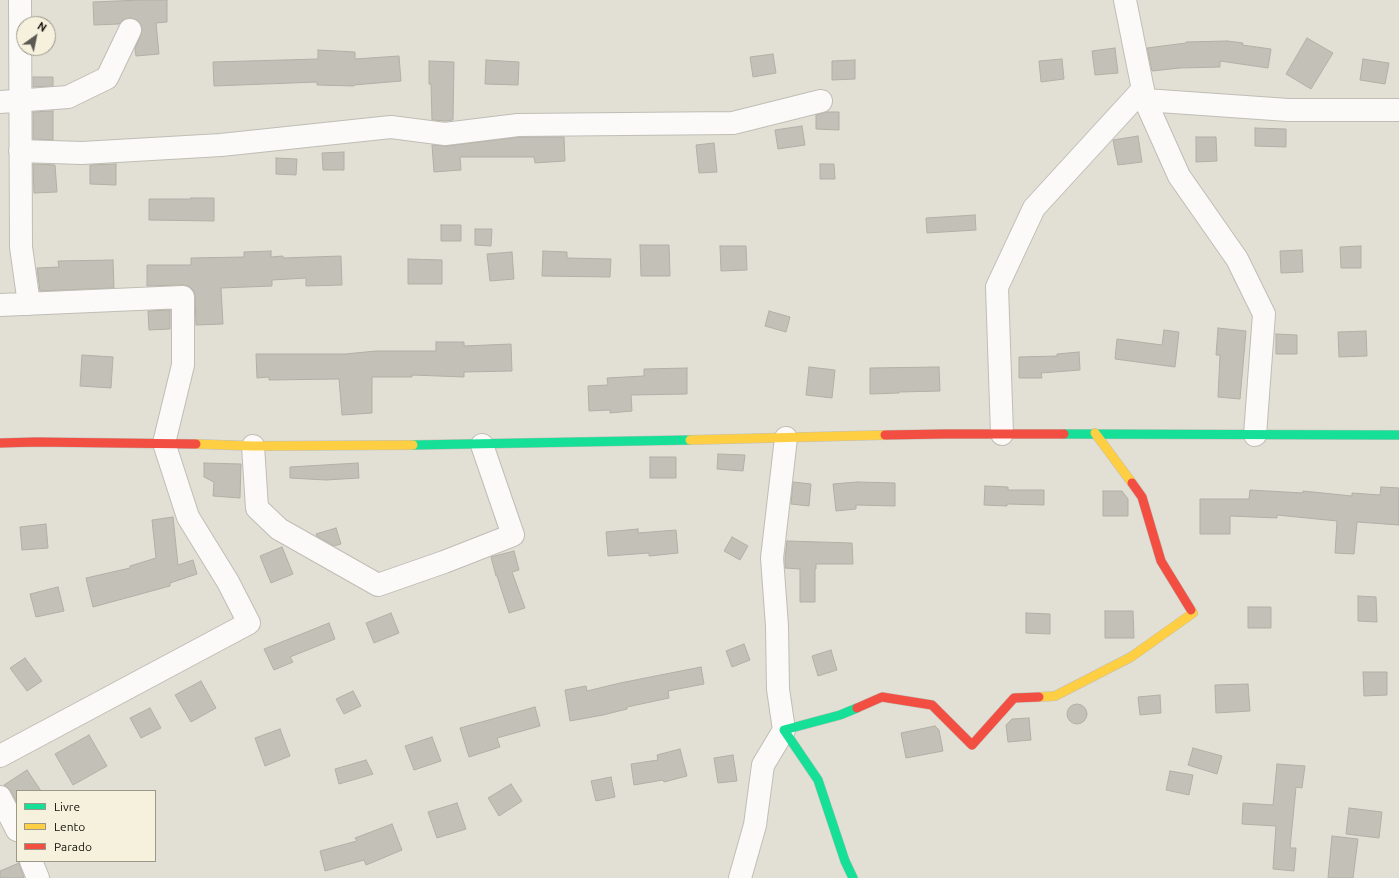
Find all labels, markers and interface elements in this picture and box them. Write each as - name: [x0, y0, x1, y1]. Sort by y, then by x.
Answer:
- north arrow: [16, 16, 56, 56]
- text: N: [35, 20, 49, 34]
- legend: [16, 790, 156, 862]
- text: Livre: [54, 800, 80, 813]
- text: Lento: [54, 820, 85, 833]
- text: Parado: [54, 840, 92, 853]

